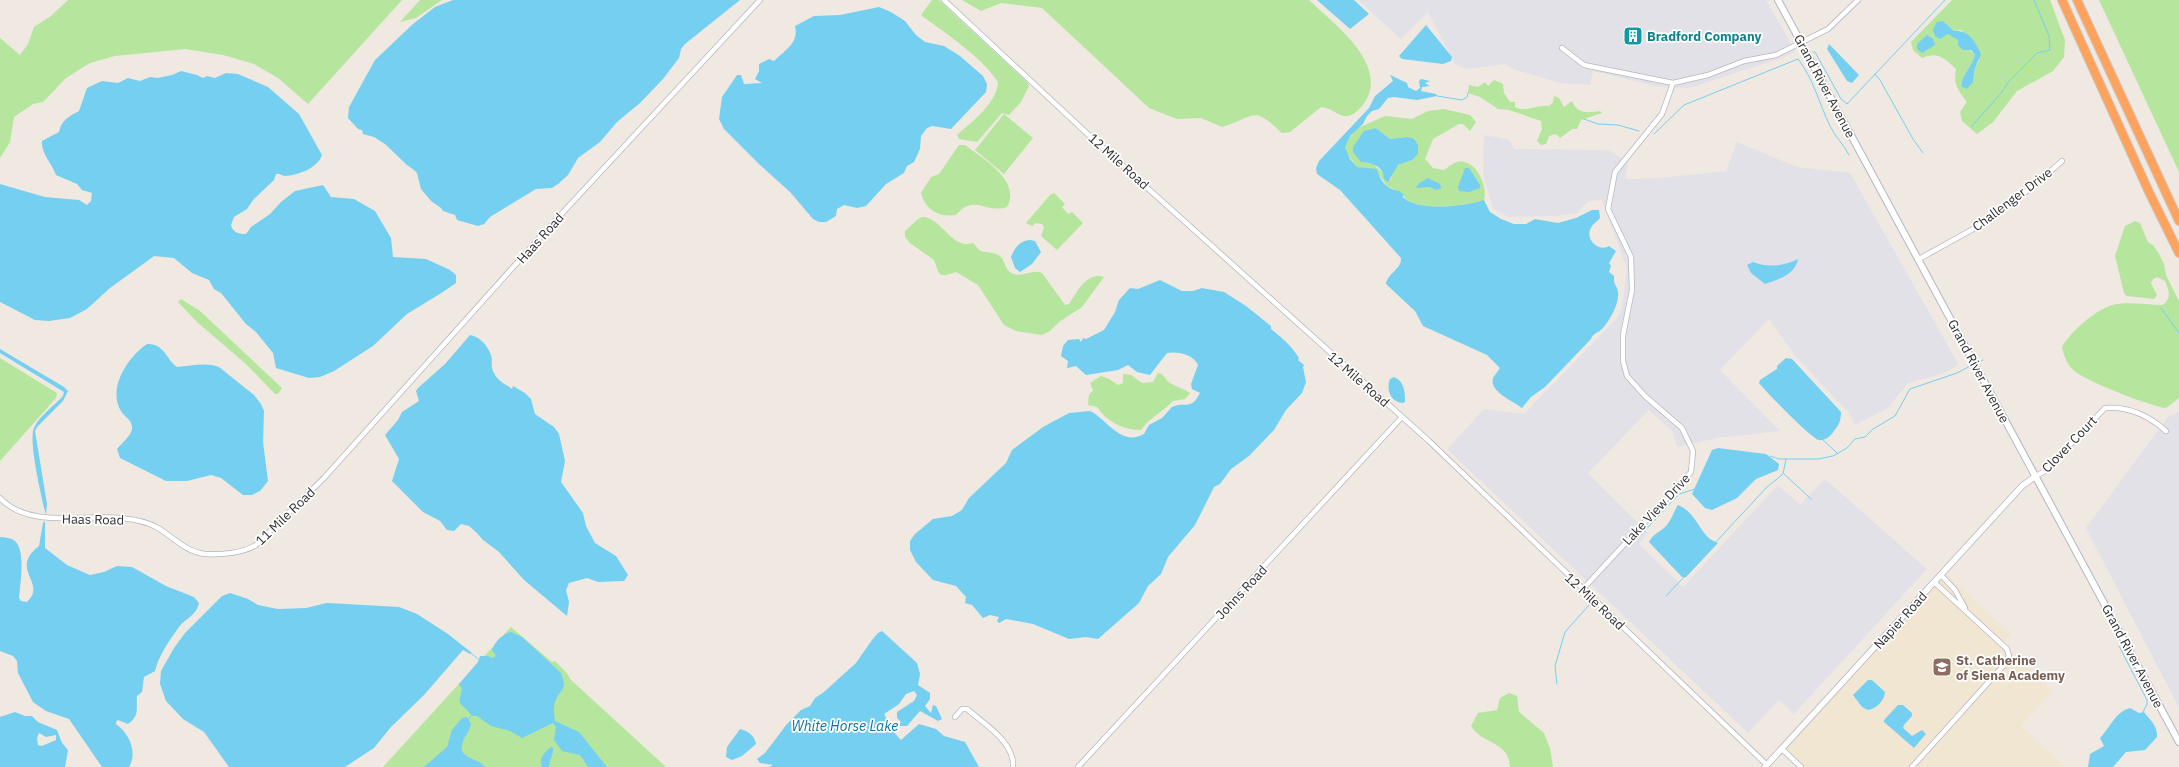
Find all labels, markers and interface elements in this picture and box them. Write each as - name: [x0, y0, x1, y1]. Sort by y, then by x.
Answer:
- building icon: Bradford Company: [1622, 25, 1644, 47]
- place label: Bradford Company: [1647, 28, 1762, 45]
- street label: Grand River Avenue: [1790, 32, 1859, 141]
- street label: 12 Mile Road: [1085, 130, 1153, 193]
- street label: Challenger Drive: [1969, 164, 2056, 235]
- street label: Haas Road: [513, 209, 568, 267]
- street label: Grand River Avenue: [1944, 317, 2013, 426]
- street label: 12 Mile Road: [1324, 348, 1393, 411]
- street label: Clover Court: [2038, 412, 2101, 476]
- street label: Lake View Drive: [1619, 470, 1694, 549]
- street label: 11 Mile Road: [252, 484, 319, 549]
- street label: Haas Road: [62, 510, 124, 529]
- street label: Johns Road: [1212, 562, 1271, 623]
- street label: 12 Mile Road: [1561, 569, 1628, 634]
- street label: Napier Road: [1870, 588, 1931, 653]
- street label: Grand River Avenue: [2098, 602, 2167, 711]
- place label: St. Catherine of Siena Academy: [1956, 652, 2065, 684]
- school or university icon: St. Catherine of Siena Academy: [1931, 656, 1953, 678]
- water label: White Horse Lake: [792, 717, 898, 735]

